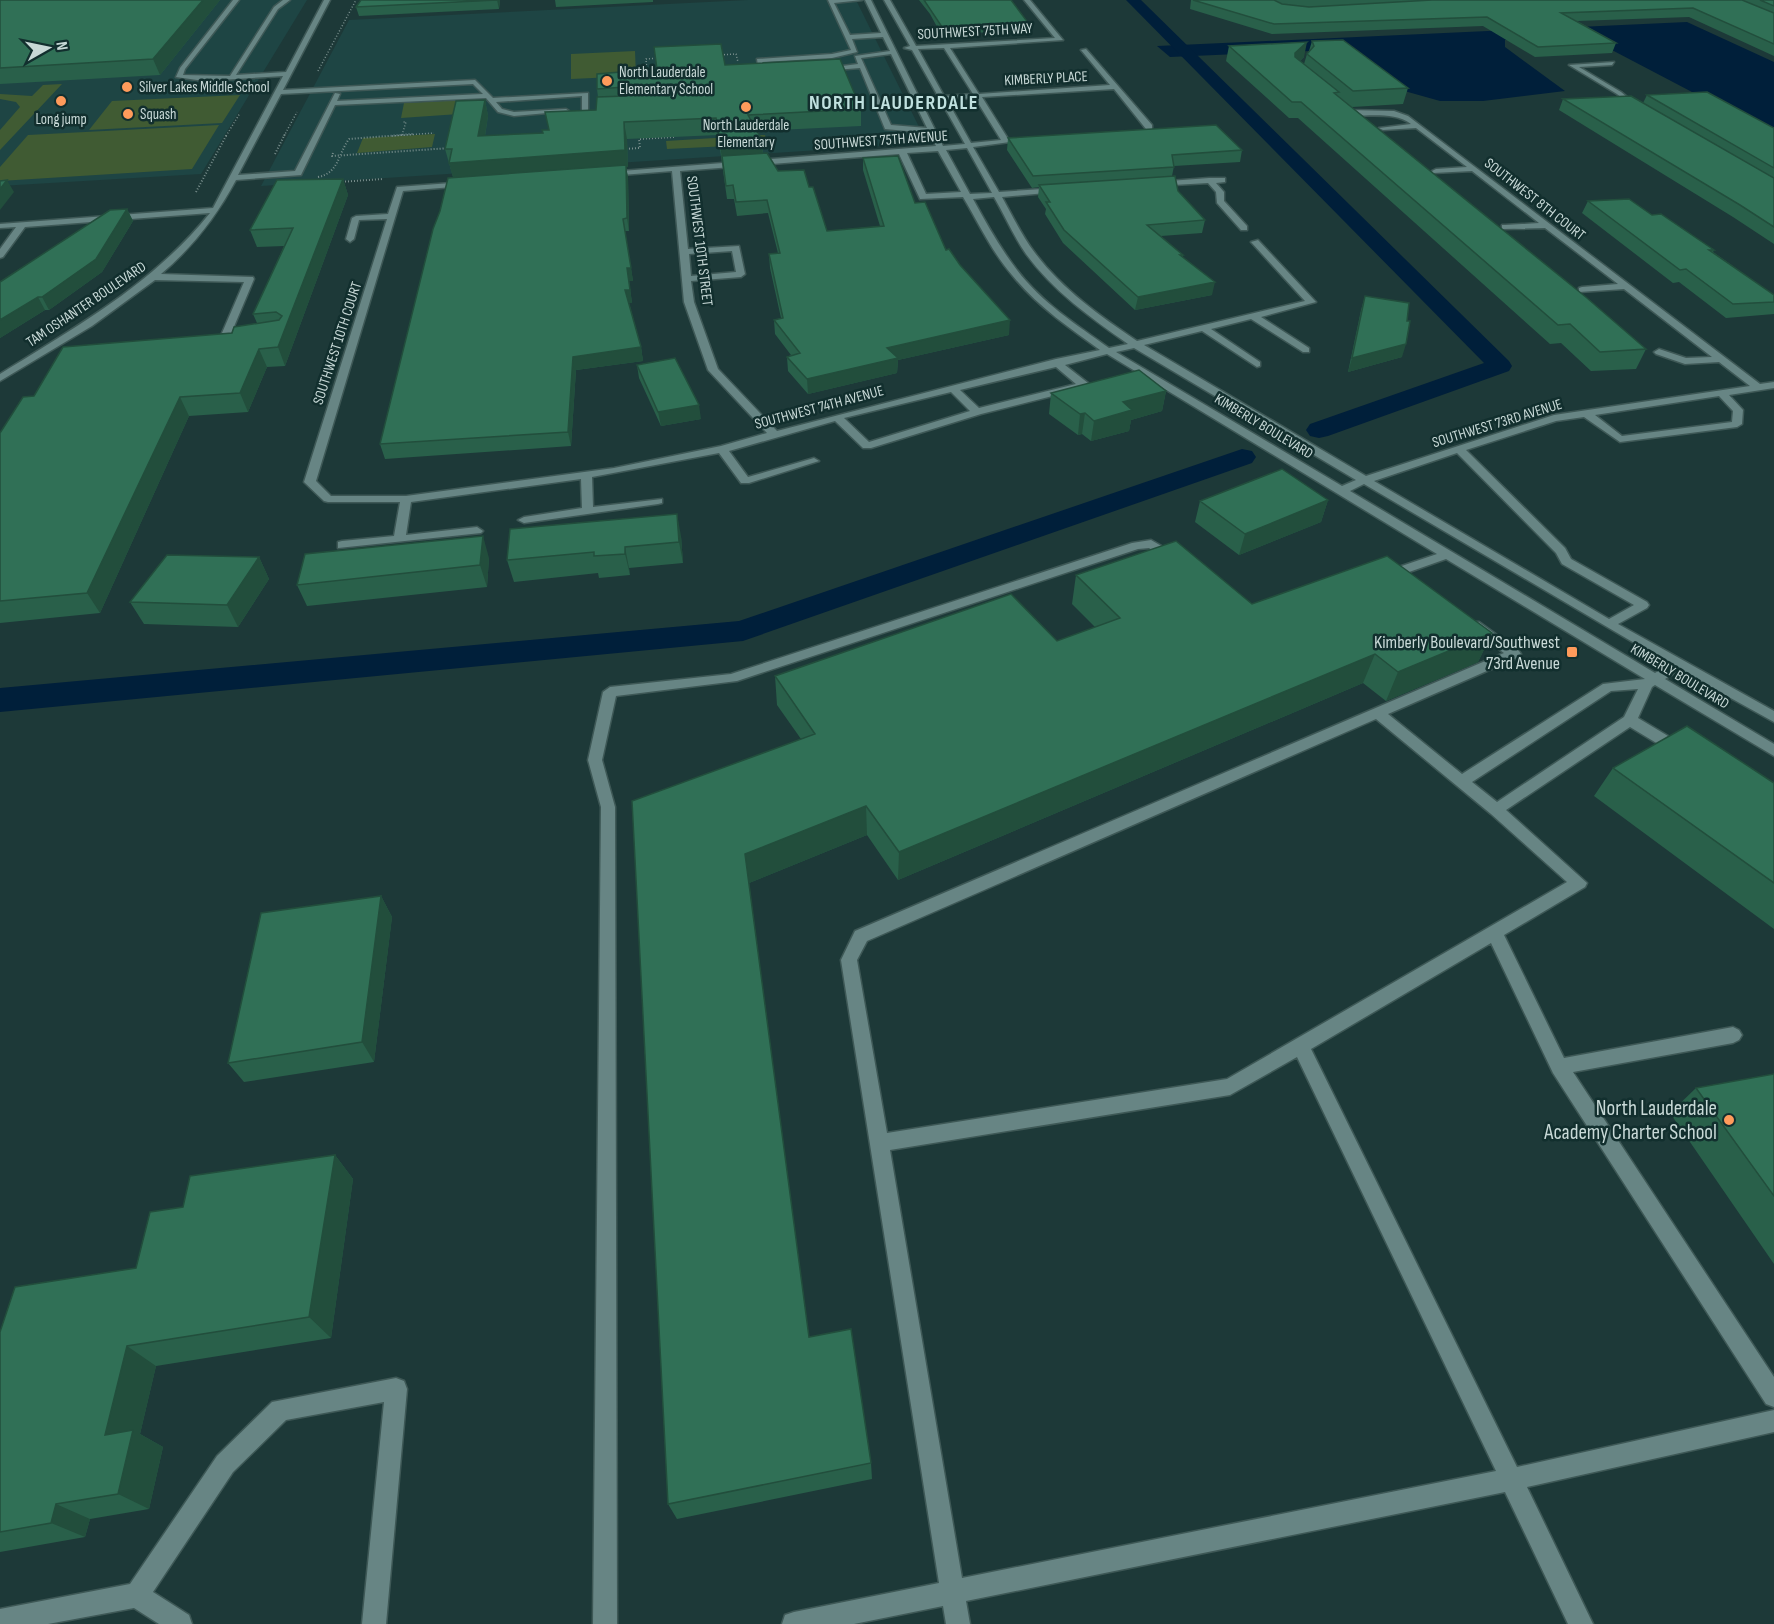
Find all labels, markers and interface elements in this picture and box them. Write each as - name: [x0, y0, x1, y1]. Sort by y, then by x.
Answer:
- north arrow: [18, 18, 78, 78]
- street label: SOUTHWEST 75TH WAY: [917, 19, 1034, 44]
- text: N: [51, 40, 71, 52]
- place label: North Lauderdale Elementary School: [619, 63, 713, 99]
- street label: KIMBERLY PLACE: [1004, 67, 1088, 90]
- marker: North Lauderdale Elementary School: [600, 74, 614, 88]
- place label: Silver Lakes Middle School: [139, 78, 270, 97]
- marker: Silver Lakes Middle School: [120, 80, 134, 94]
- district label: NORTH LAUDERDALE: [809, 91, 979, 115]
- marker: Long jump: [54, 94, 68, 108]
- marker: North Lauderdale Elementary: [739, 100, 753, 114]
- place label: Squash: [140, 105, 177, 124]
- marker: Squash: [121, 107, 135, 121]
- place label: Long jump: [35, 110, 87, 129]
- place label: North Lauderdale Elementary: [703, 116, 789, 152]
- street label: SOUTHWEST 75TH AVENUE: [814, 126, 949, 155]
- street label: SOUTHWEST 8TH COURT: [1480, 154, 1589, 245]
- street label: SOUTHWEST 10TH STREET: [682, 175, 717, 307]
- street label: TAM OSHANTER BOULEVARD: [23, 257, 150, 352]
- street label: SOUTHWEST 10TH COURT: [309, 279, 366, 407]
- street label: SOUTHWEST 74TH AVENUE: [753, 381, 886, 434]
- street label: KIMBERLY BOULEVARD: [1211, 389, 1317, 463]
- street label: SOUTHWEST 73RD AVENUE: [1430, 395, 1564, 452]
- place label: Kimberly Boulevard/Southwest 73rd Avenue: [1374, 632, 1560, 674]
- street label: KIMBERLY BOULEVARD: [1627, 639, 1733, 713]
- marker: Kimberly Boulevard/Southwest 73rd Avenue: [1565, 645, 1579, 659]
- place label: North Lauderdale Academy Charter School: [1543, 1096, 1717, 1145]
- marker: North Lauderdale Academy Charter School: [1722, 1113, 1736, 1127]

